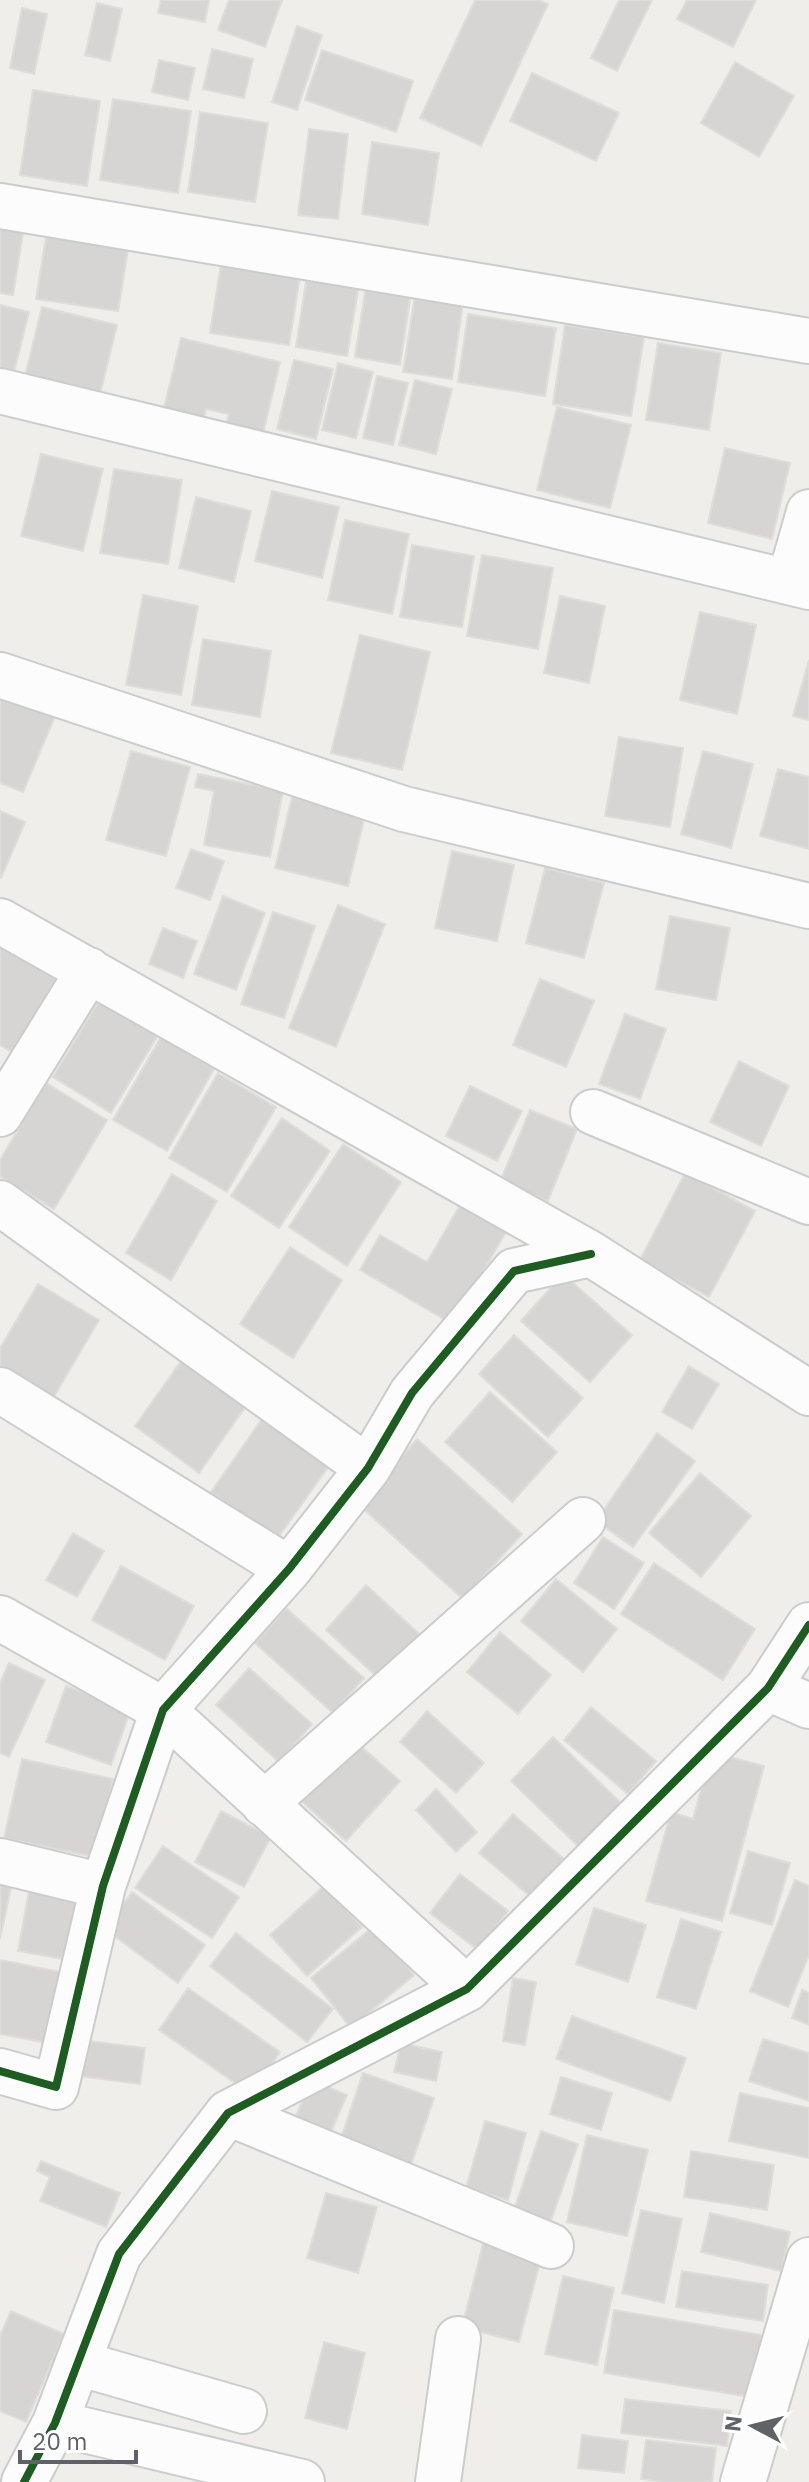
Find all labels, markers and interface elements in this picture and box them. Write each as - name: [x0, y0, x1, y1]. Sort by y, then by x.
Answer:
- north arrow: [713, 2386, 793, 2466]
- scale bar: [20, 2414, 136, 2464]
- text: N: [717, 2414, 748, 2433]
- text: 20 m: [32, 2425, 87, 2457]

